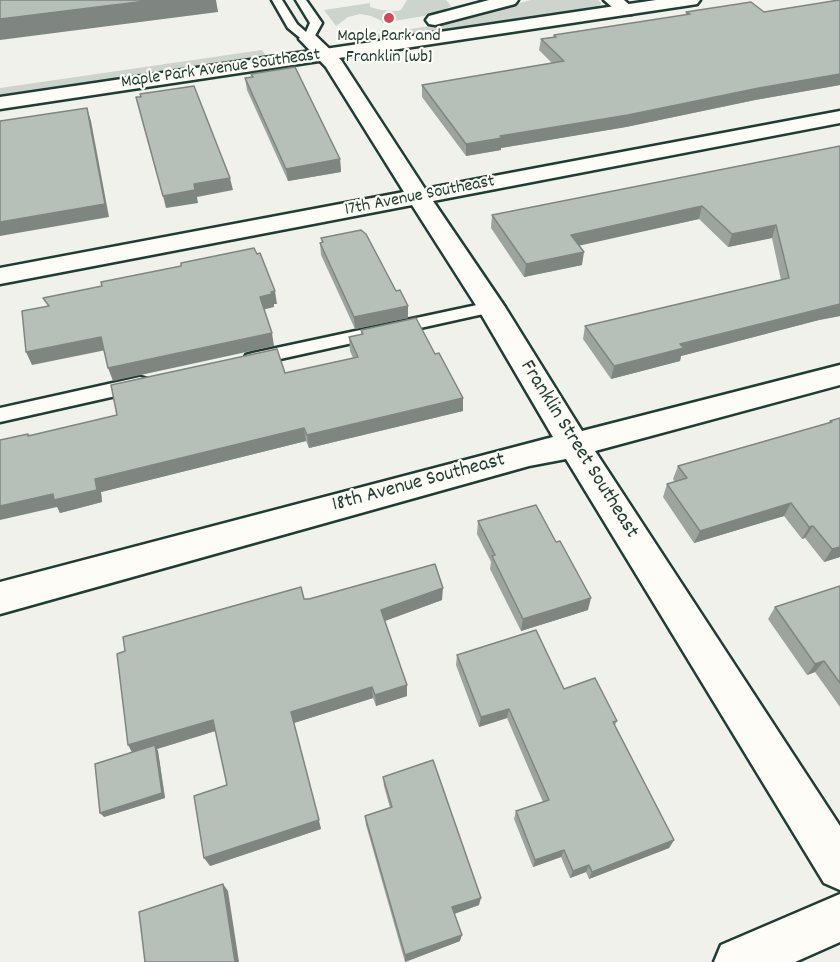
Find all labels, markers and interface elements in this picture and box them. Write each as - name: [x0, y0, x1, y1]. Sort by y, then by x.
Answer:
- marker: Maple Park and Franklin [wb]: [382, 11, 396, 25]
- place label: Maple Park and Franklin [wb]: [337, 27, 441, 70]
- street label: Maple Park Avenue Southeast: [120, 45, 322, 95]
- street label: 17th Avenue Southeast: [343, 172, 497, 222]
- street label: Franklin Street Southeast: [513, 356, 643, 544]
- street label: 18th Avenue Southeast: [330, 449, 508, 519]

